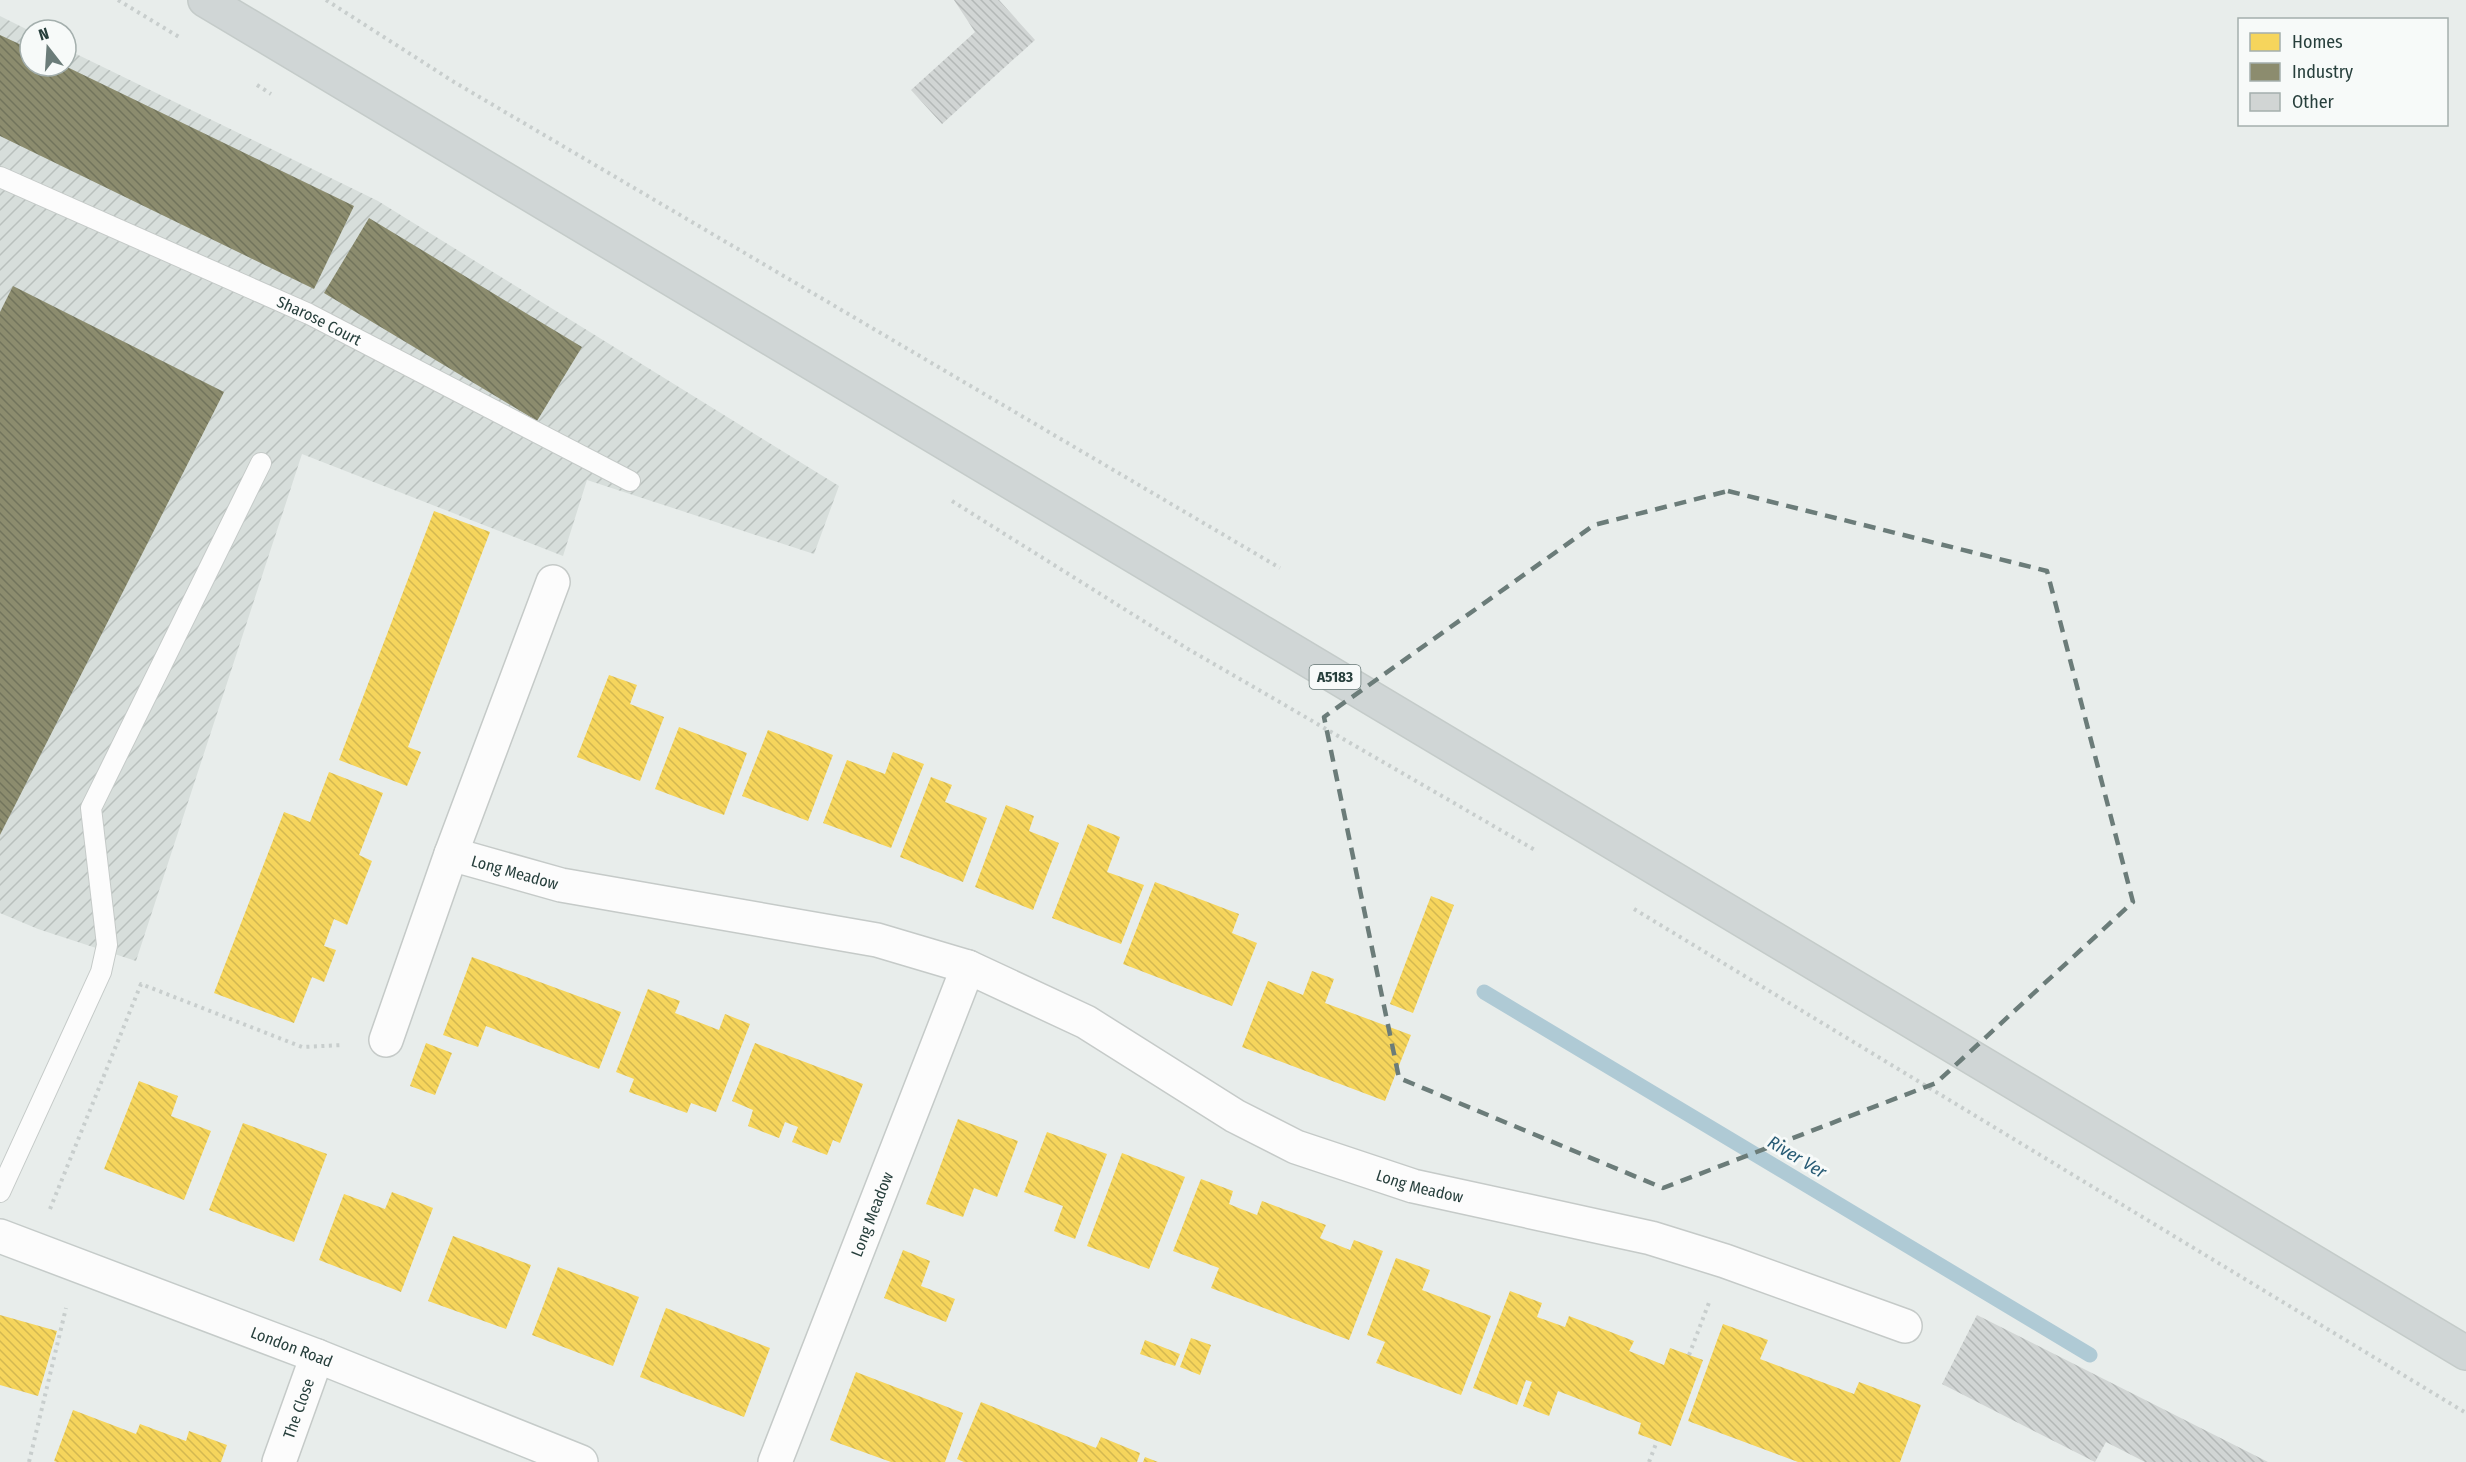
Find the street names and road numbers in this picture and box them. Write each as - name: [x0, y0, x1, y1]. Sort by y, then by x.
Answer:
- street label: Sharose Court: [274, 292, 365, 350]
- road number: A5183: [1310, 665, 1360, 689]
- street label: Long Meadow: [469, 851, 561, 894]
- street label: Long Meadow: [1374, 1165, 1466, 1207]
- street label: Long Meadow: [847, 1169, 897, 1259]
- street label: London Road: [248, 1323, 335, 1371]
- street label: The Close: [279, 1376, 318, 1441]

